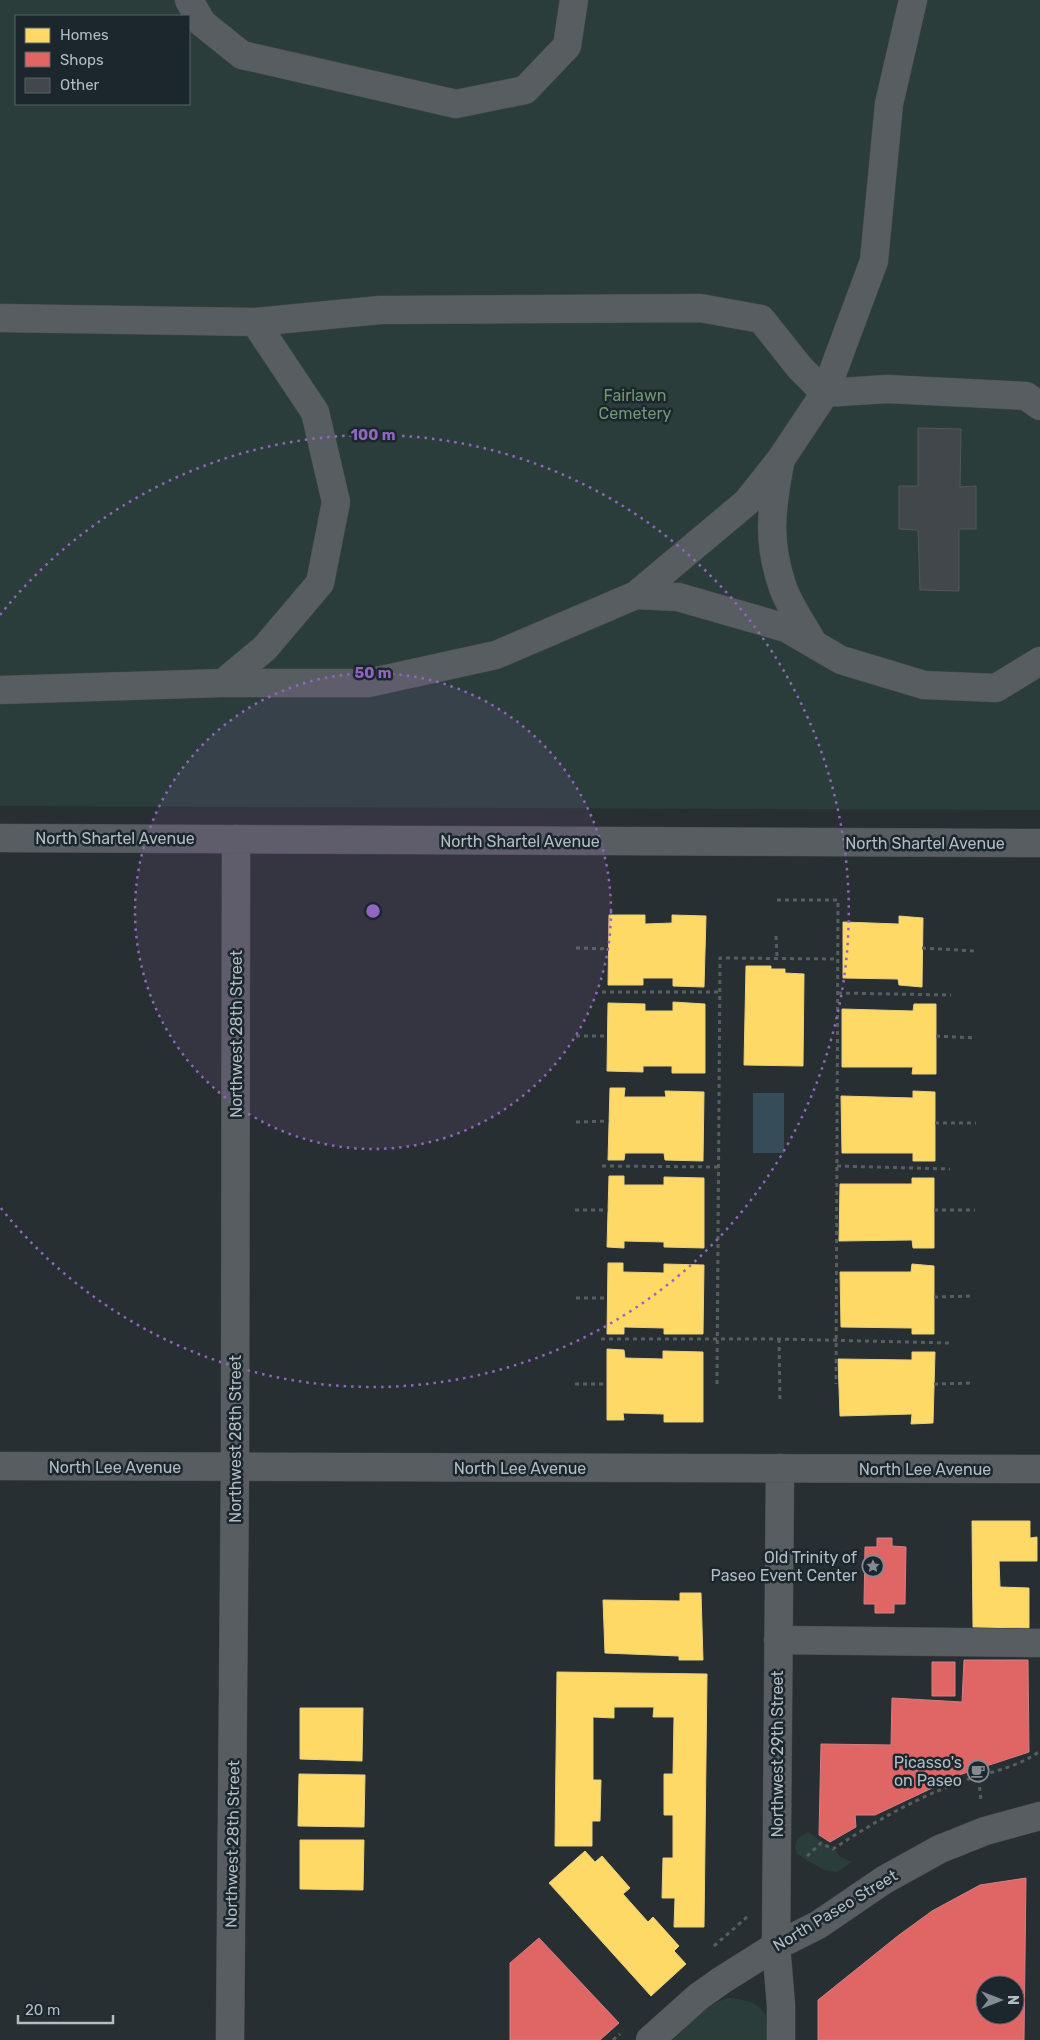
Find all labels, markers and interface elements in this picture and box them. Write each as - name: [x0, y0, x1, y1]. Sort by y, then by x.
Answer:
- legend: [15, 15, 190, 105]
- text: Homes: [60, 26, 109, 44]
- text: Shops: [60, 51, 104, 69]
- text: Other: [60, 76, 100, 94]
- park label: Fairlawn Cemetery: [599, 386, 672, 423]
- text: 100 m: [351, 426, 395, 444]
- text: 50 m: [355, 664, 391, 682]
- street label: North Shartel Avenue: [35, 829, 195, 848]
- street label: North Shartel Avenue: [440, 832, 600, 851]
- street label: North Shartel Avenue: [845, 834, 1005, 853]
- centre of rings: [364, 902, 382, 920]
- street label: Northwest 28th Street: [227, 950, 246, 1118]
- street label: Northwest 28th Street: [226, 1355, 245, 1523]
- street label: North Lee Avenue: [49, 1458, 181, 1477]
- street label: North Lee Avenue: [454, 1459, 586, 1478]
- street label: North Lee Avenue: [859, 1460, 991, 1479]
- place label: Old Trinity of Paseo Event Center: [711, 1548, 858, 1585]
- place icon: Old Trinity of Paseo Event Center: [861, 1554, 885, 1578]
- street label: Northwest 29th Street: [768, 1670, 787, 1838]
- place label: Picasso's on Paseo: [894, 1753, 962, 1790]
- cafe icon: Picasso's on Paseo: [966, 1759, 990, 1783]
- street label: Northwest 28th Street: [222, 1760, 243, 1928]
- street label: North Paseo Street: [770, 1866, 901, 1955]
- north arrow: [975, 1975, 1025, 2025]
- scale bar: [18, 1992, 112, 2024]
- text: N: [1004, 1995, 1021, 2005]
- text: 20 m: [25, 2001, 60, 2019]

